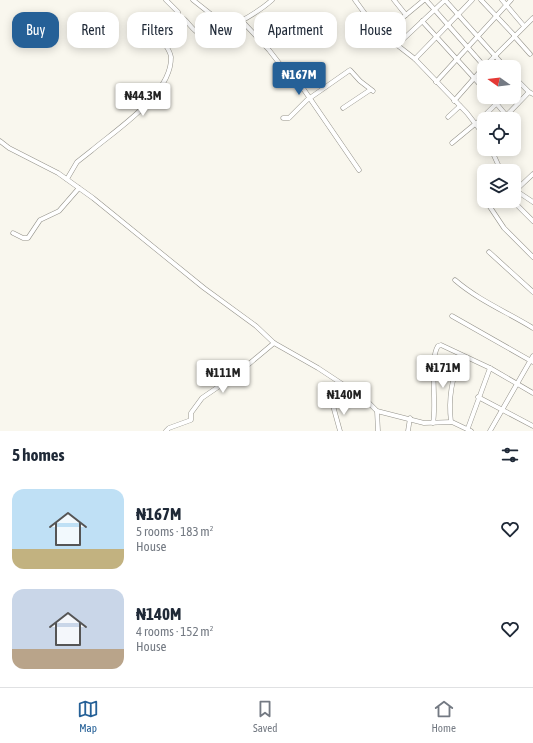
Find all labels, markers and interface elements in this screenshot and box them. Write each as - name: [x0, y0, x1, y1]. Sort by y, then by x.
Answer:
- chip: Buy: [12, 12, 59, 48]
- chip: Rent: [67, 12, 119, 48]
- chip: Filters: [127, 12, 187, 48]
- chip: New: [195, 12, 246, 48]
- chip: Apartment: [254, 12, 337, 48]
- chip: House: [345, 12, 406, 48]
- north arrow: [477, 60, 521, 104]
- map controls: [477, 60, 521, 208]
- pin: ₦167M: [271, 62, 327, 96]
- text: ₦167M: [282, 67, 316, 82]
- pin: ₦44.3M: [110, 83, 176, 117]
- text: ₦44.3M: [124, 88, 162, 103]
- button: locate: [477, 112, 521, 156]
- button: layers: [477, 164, 521, 208]
- pin: ₦171M: [415, 355, 471, 389]
- pin: ₦111M: [195, 360, 251, 394]
- text: ₦171M: [426, 360, 460, 375]
- text: ₦111M: [206, 365, 240, 380]
- pin: ₦140M: [316, 382, 372, 416]
- text: ₦140M: [327, 387, 361, 402]
- icon: filters: [499, 444, 521, 466]
- text: 5 homes: [12, 445, 65, 465]
- text: ₦167M: [136, 504, 181, 524]
- icon: home: [44, 505, 92, 553]
- icon: heart: [499, 518, 521, 540]
- text: 5 rooms · 183 m²: [136, 524, 213, 539]
- text: House: [136, 539, 166, 554]
- text: ₦140M: [136, 604, 181, 624]
- icon: home: [44, 605, 92, 653]
- icon: heart: [499, 618, 521, 640]
- text: 4 rooms · 152 m²: [136, 624, 213, 639]
- text: House: [136, 639, 166, 654]
- tab: Map: [77, 698, 99, 734]
- tab: Saved: [253, 698, 277, 734]
- tab: Home: [431, 698, 456, 734]

